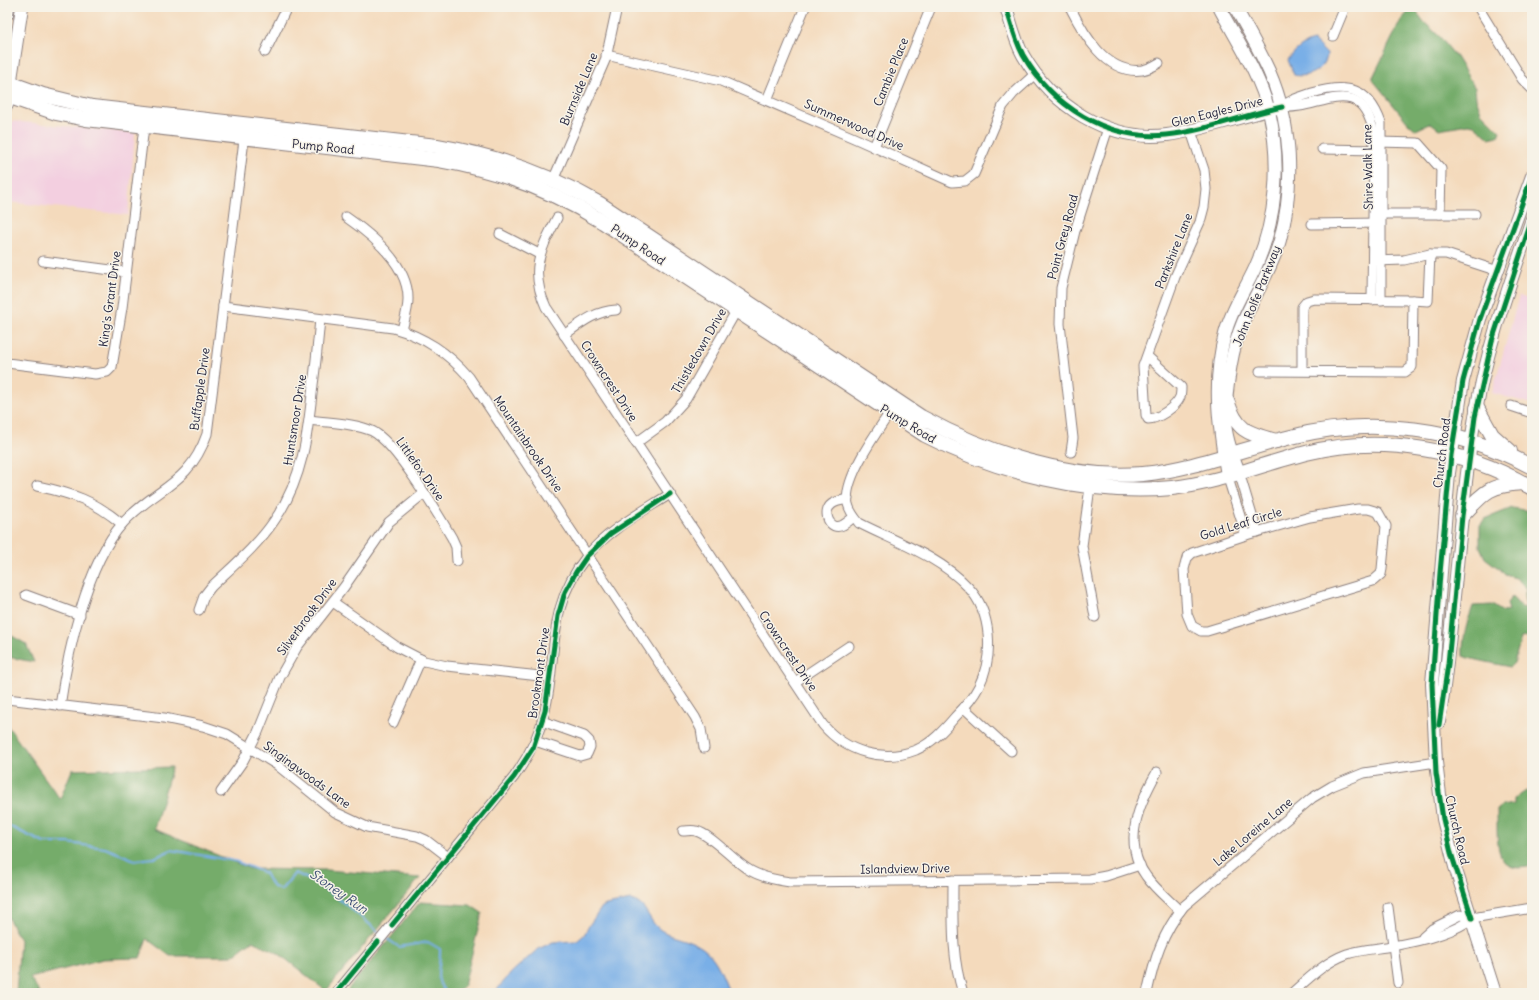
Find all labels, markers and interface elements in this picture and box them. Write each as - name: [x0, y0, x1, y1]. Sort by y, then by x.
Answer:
- street label: Cambie Place: [870, 35, 911, 108]
- street label: Burnside Lane: [556, 50, 601, 128]
- street label: Glen Eagles Drive: [1170, 93, 1264, 130]
- street label: Summerwood Drive: [802, 96, 906, 153]
- street label: Shire Walk Lane: [1359, 124, 1376, 210]
- street label: Pump Road: [291, 136, 355, 157]
- street label: Point Grey Road: [1044, 193, 1081, 281]
- street label: Parkshire Lane: [1152, 211, 1196, 291]
- street label: Pump Road: [608, 221, 668, 268]
- street label: John Rolfe Parkway: [1229, 243, 1284, 348]
- street label: King's Grant Drive: [95, 250, 124, 348]
- street label: Thistledown Drive: [668, 305, 729, 396]
- street label: Crowncrest Drive: [578, 337, 641, 424]
- street label: Buffapple Drive: [186, 347, 213, 431]
- street label: Huntsmoor Drive: [280, 373, 309, 467]
- street label: Mountainbrook Drive: [491, 393, 566, 495]
- street label: Pump Road: [878, 401, 939, 446]
- street label: Church Road: [1430, 417, 1453, 489]
- street label: Littlefox Drive: [393, 434, 448, 503]
- street label: Gold Leaf Circle: [1198, 504, 1284, 543]
- street label: Silverbrook Drive: [274, 575, 340, 658]
- street label: Crowncrest Drive: [756, 608, 821, 694]
- street label: Brookmont Drive: [525, 627, 552, 719]
- street label: Singingwoods Lane: [261, 738, 354, 811]
- street label: Lake Loreine Lane: [1210, 794, 1295, 869]
- street label: Church Road: [1442, 794, 1473, 866]
- street label: Islandview Drive: [860, 860, 950, 877]
- water label: Stoney Run: [306, 865, 371, 918]

